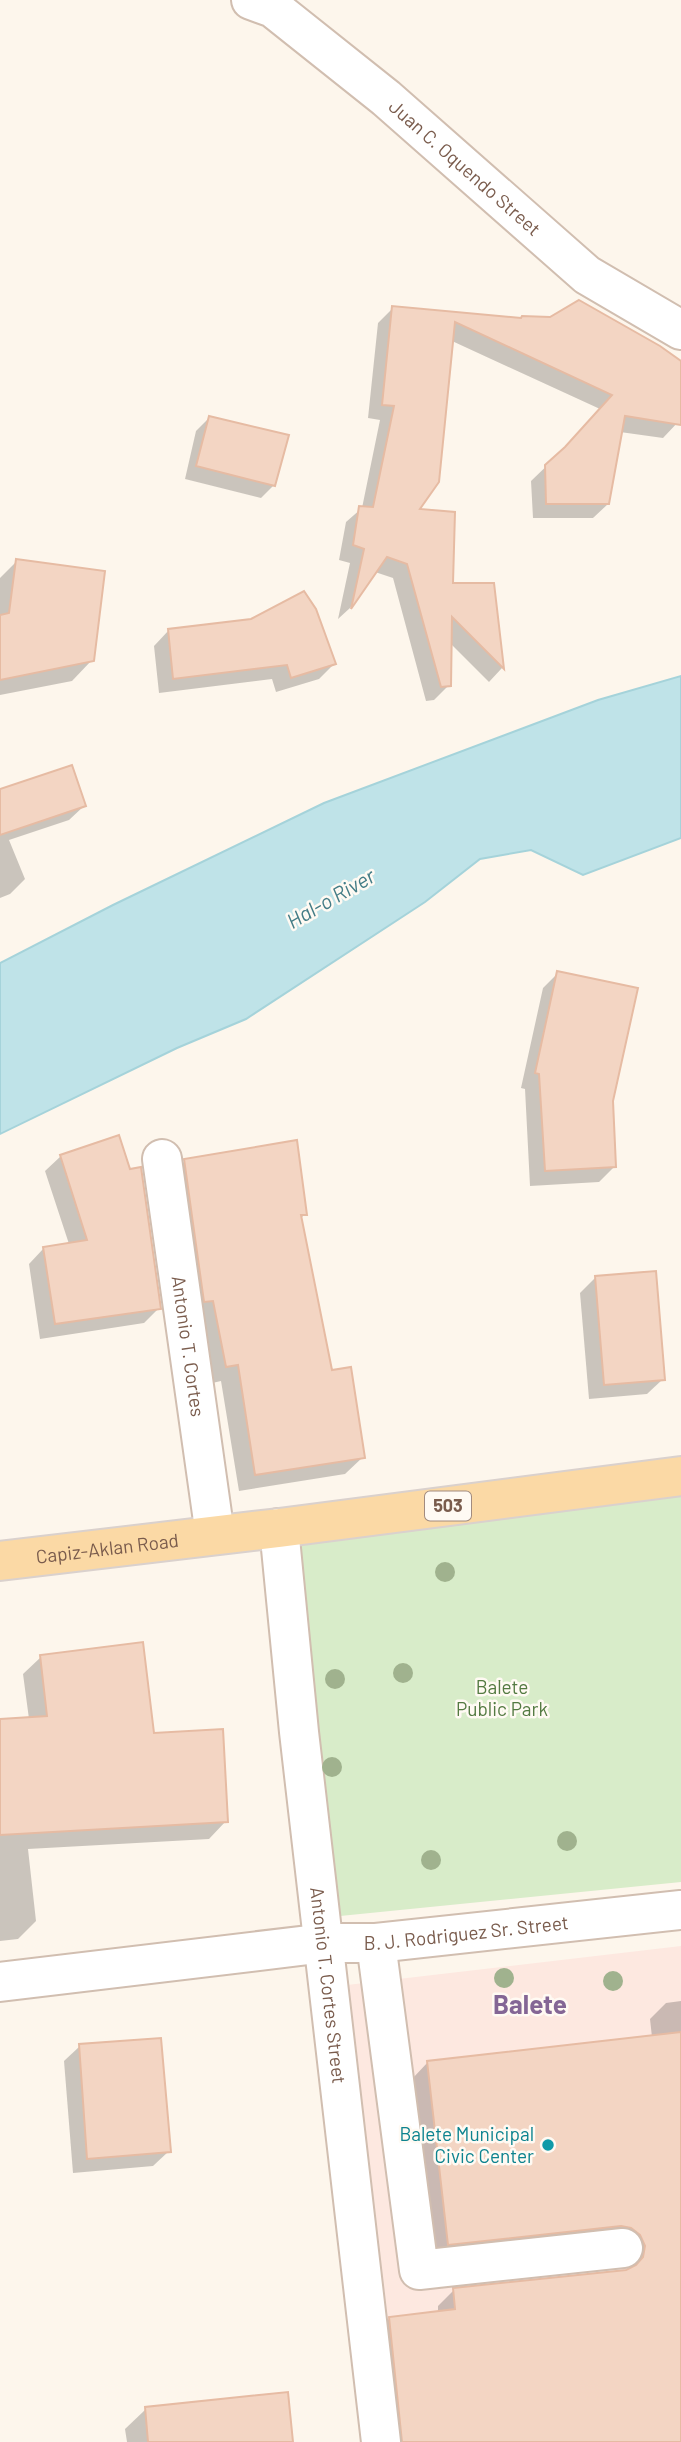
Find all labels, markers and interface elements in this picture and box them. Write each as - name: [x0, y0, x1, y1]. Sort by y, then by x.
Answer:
- street label: Juan C. Oquendo Street: [385, 94, 546, 240]
- water label: Hal-o River: [282, 862, 379, 933]
- street label: Antonio T. Cortes: [168, 1274, 210, 1418]
- road number: 503: [425, 1492, 471, 1520]
- street label: Capiz-Aklan Road: [34, 1528, 180, 1568]
- park label: Balete Public Park: [456, 1675, 548, 1720]
- street label: Antonio T. Cortes Street: [306, 1886, 352, 2085]
- street label: B. J. Rodriguez Sr. Street: [364, 1910, 570, 1954]
- district label: Balete: [493, 1988, 567, 2019]
- place label: Balete Municipal Civic Center: [399, 2122, 534, 2167]
- marker: Balete Municipal Civic Center: [540, 2137, 556, 2153]

